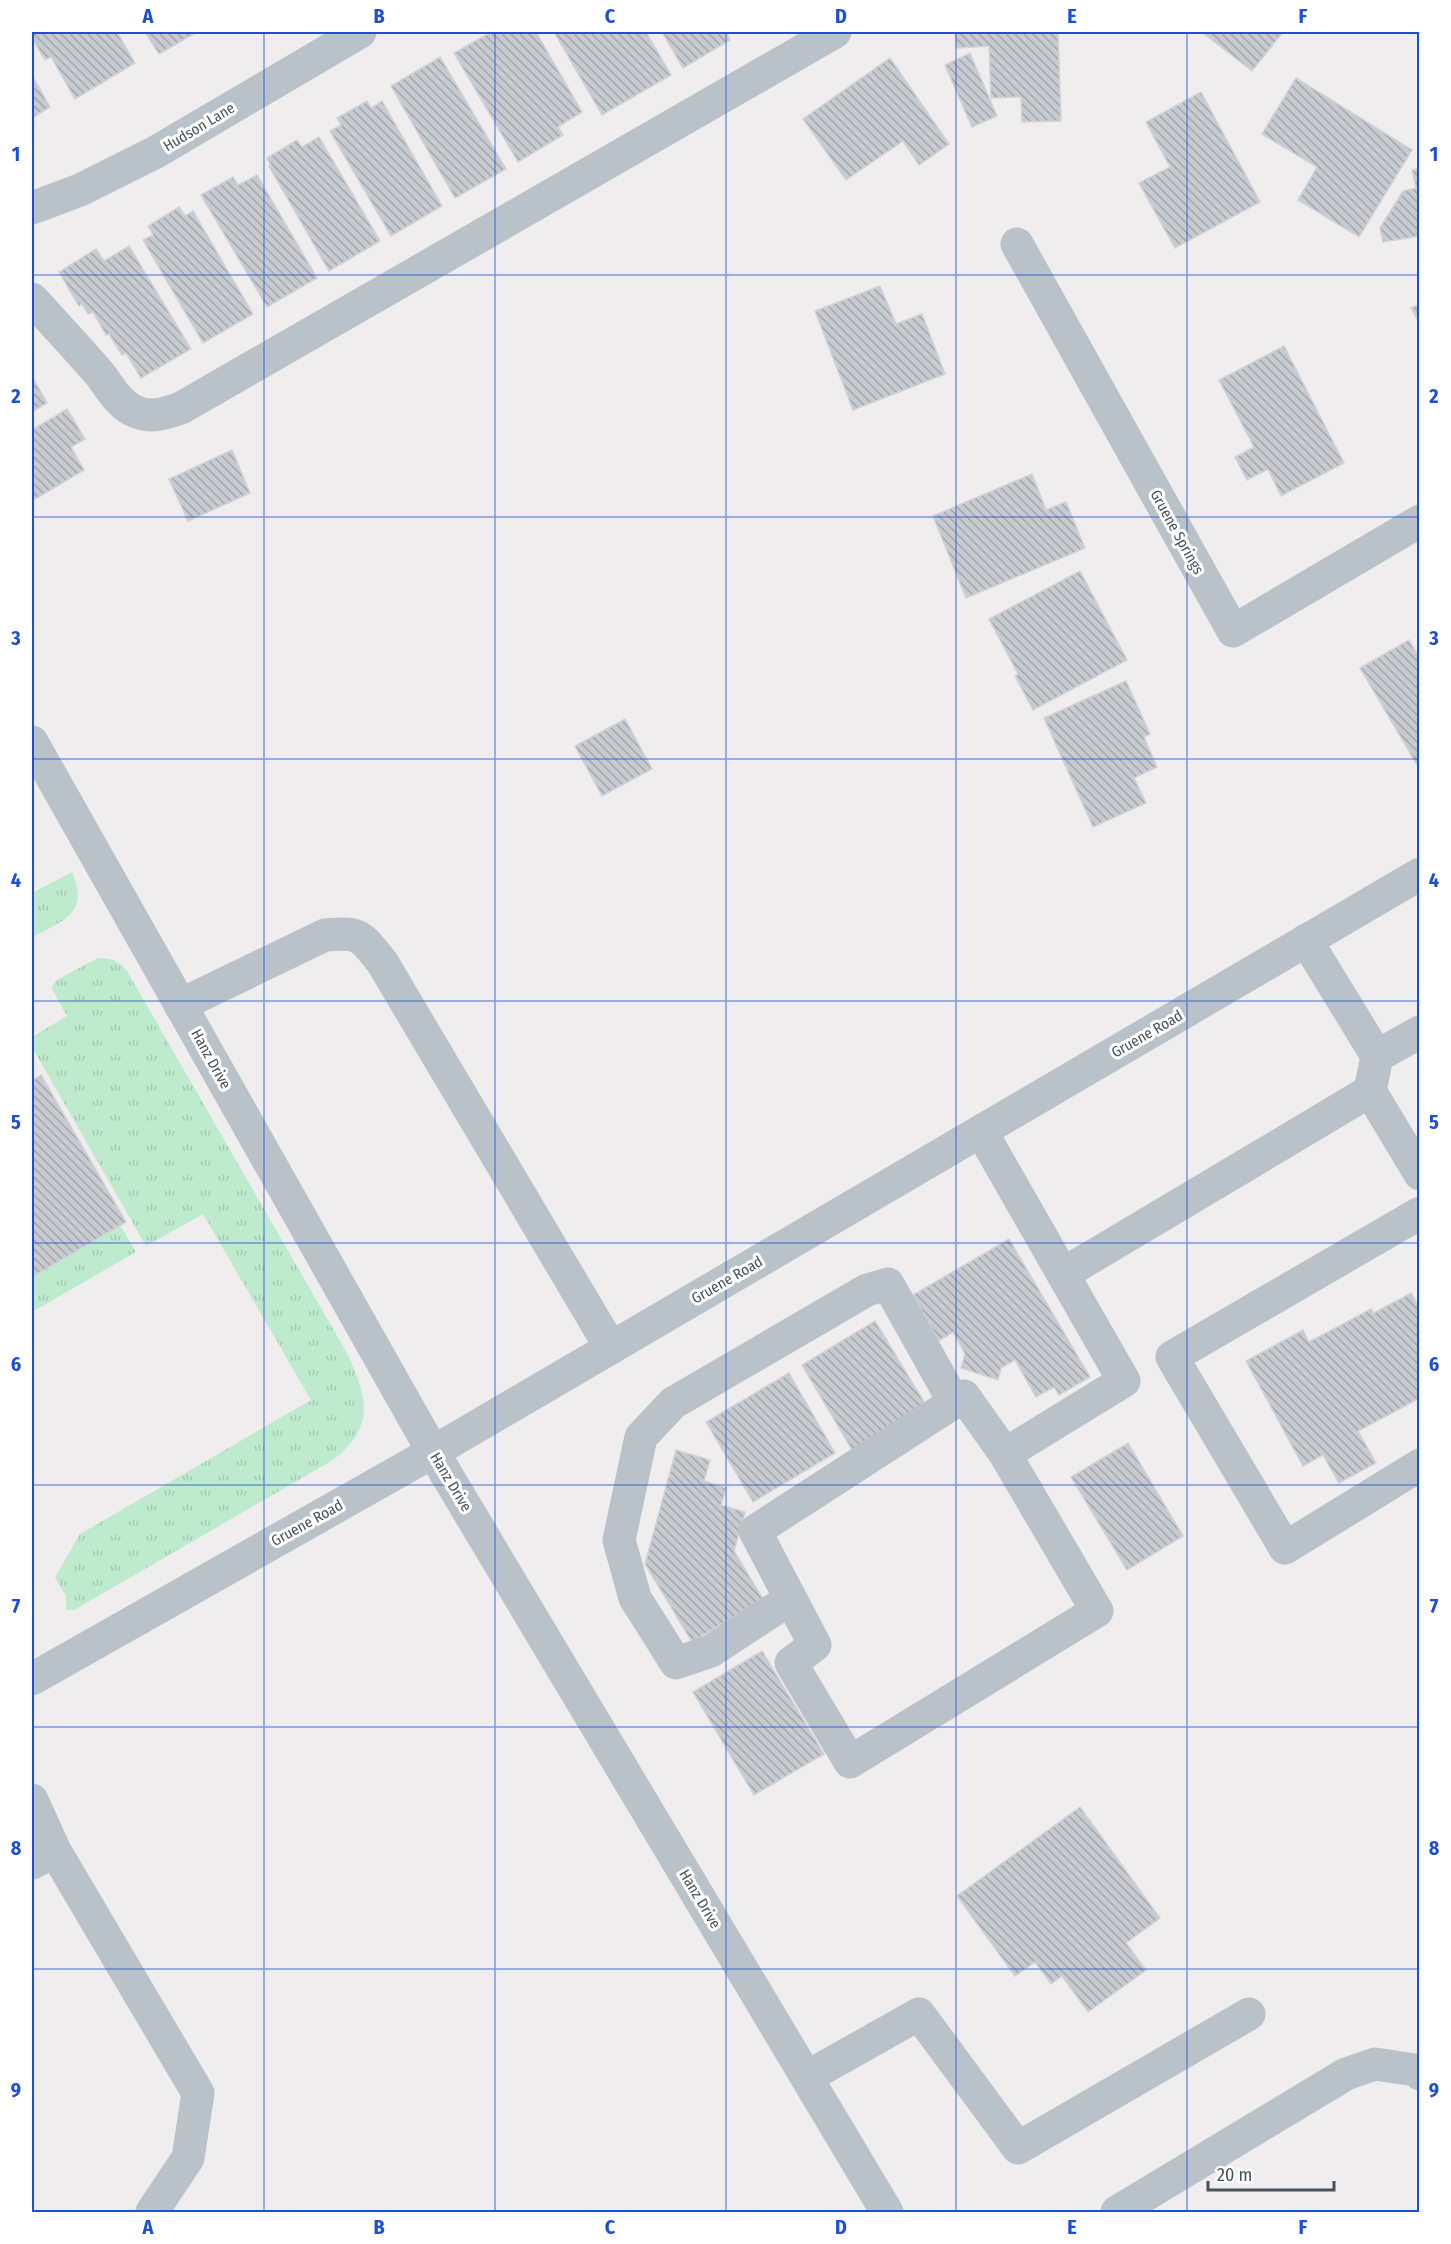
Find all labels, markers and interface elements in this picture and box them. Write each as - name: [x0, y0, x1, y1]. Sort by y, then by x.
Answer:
- text: A: [142, 4, 155, 28]
- text: B: [373, 4, 385, 28]
- text: C: [605, 4, 616, 28]
- text: D: [835, 4, 847, 28]
- text: E: [1067, 4, 1077, 28]
- text: F: [1299, 4, 1308, 28]
- street label: Hudson Lane: [160, 99, 238, 155]
- text: 1: [12, 142, 20, 166]
- text: 1: [1430, 142, 1438, 166]
- text: 2: [10, 384, 21, 408]
- text: 2: [1428, 384, 1439, 408]
- street label: Gruene Springs: [1146, 487, 1208, 577]
- text: 3: [10, 626, 21, 650]
- text: 3: [1428, 626, 1439, 650]
- text: 4: [11, 868, 21, 892]
- text: 4: [1429, 868, 1439, 892]
- street label: Gruene Road: [1108, 1006, 1186, 1062]
- street label: Hanz Drive: [187, 1026, 235, 1092]
- text: 5: [11, 1110, 21, 1134]
- text: 5: [1429, 1110, 1439, 1134]
- street label: Gruene Road: [688, 1252, 766, 1308]
- text: 6: [11, 1352, 21, 1376]
- text: 6: [1429, 1352, 1439, 1376]
- street label: Hanz Drive: [426, 1449, 476, 1515]
- street label: Gruene Road: [268, 1496, 346, 1550]
- text: 7: [12, 1594, 21, 1618]
- text: 7: [1430, 1594, 1439, 1618]
- text: 8: [11, 1836, 22, 1860]
- text: 8: [1429, 1836, 1440, 1860]
- street label: Hanz Drive: [675, 1866, 725, 1932]
- text: 9: [11, 2078, 21, 2102]
- text: 9: [1429, 2078, 1439, 2102]
- scale bar: [1208, 2154, 1334, 2192]
- text: 20 m: [1217, 2164, 1252, 2186]
- text: A: [142, 2215, 155, 2239]
- text: B: [373, 2215, 385, 2239]
- text: C: [605, 2215, 616, 2239]
- text: D: [835, 2215, 847, 2239]
- text: E: [1067, 2215, 1077, 2239]
- text: F: [1299, 2215, 1308, 2239]

